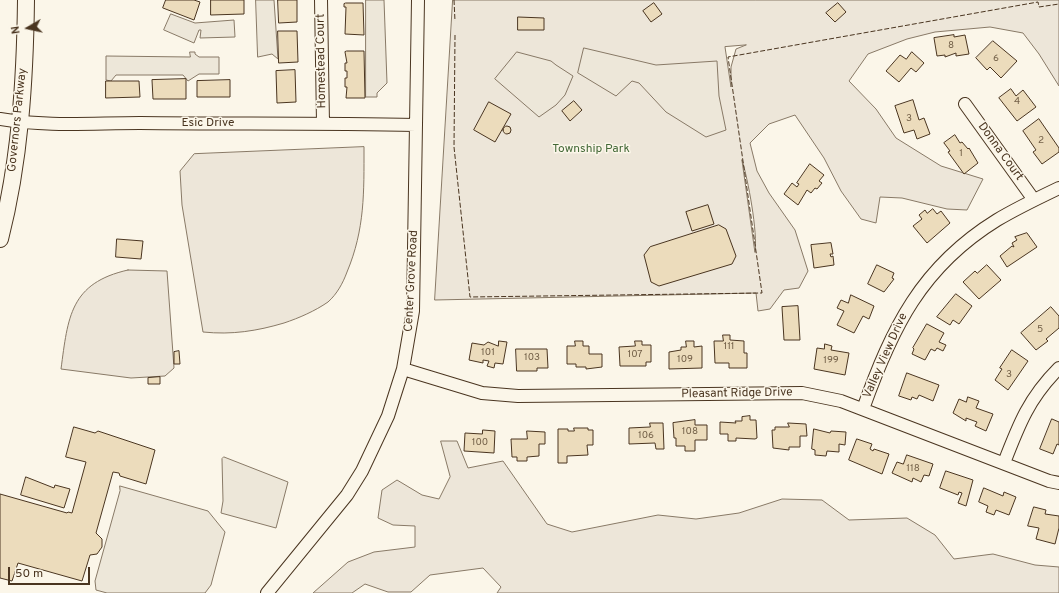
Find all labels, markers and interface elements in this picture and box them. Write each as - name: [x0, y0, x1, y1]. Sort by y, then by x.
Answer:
- north arrow: [8, 8, 48, 48]
- street label: Homestead Court: [314, 13, 330, 109]
- text: N: [9, 25, 24, 35]
- house number: 8: [948, 40, 954, 52]
- house number: 6: [993, 53, 999, 65]
- street label: Governors Parkway: [5, 67, 31, 173]
- house number: 4: [1014, 96, 1020, 108]
- house number: 3: [906, 113, 912, 125]
- street label: Esic Drive: [182, 117, 234, 131]
- street label: Donna Court: [974, 120, 1026, 184]
- house number: 2: [1038, 135, 1044, 147]
- park label: Township Park: [552, 143, 630, 157]
- house number: 1: [959, 148, 963, 160]
- street label: Center Grove Road: [402, 230, 422, 332]
- street label: Valley View Drive: [861, 311, 911, 401]
- house number: 5: [1037, 324, 1043, 336]
- house number: 111: [723, 341, 735, 353]
- house number: 101: [481, 347, 495, 359]
- house number: 107: [627, 349, 643, 361]
- house number: 103: [524, 352, 540, 364]
- house number: 109: [677, 354, 693, 366]
- house number: 199: [823, 355, 839, 367]
- house number: 3: [1006, 369, 1012, 381]
- street label: Pleasant Ridge Drive: [681, 386, 793, 402]
- house number: 108: [682, 426, 698, 438]
- house number: 106: [638, 430, 654, 442]
- house number: 100: [472, 437, 488, 449]
- house number: 118: [906, 463, 920, 475]
- scale bar: [10, 559, 92, 585]
- text: 50 m: [15, 566, 43, 582]

